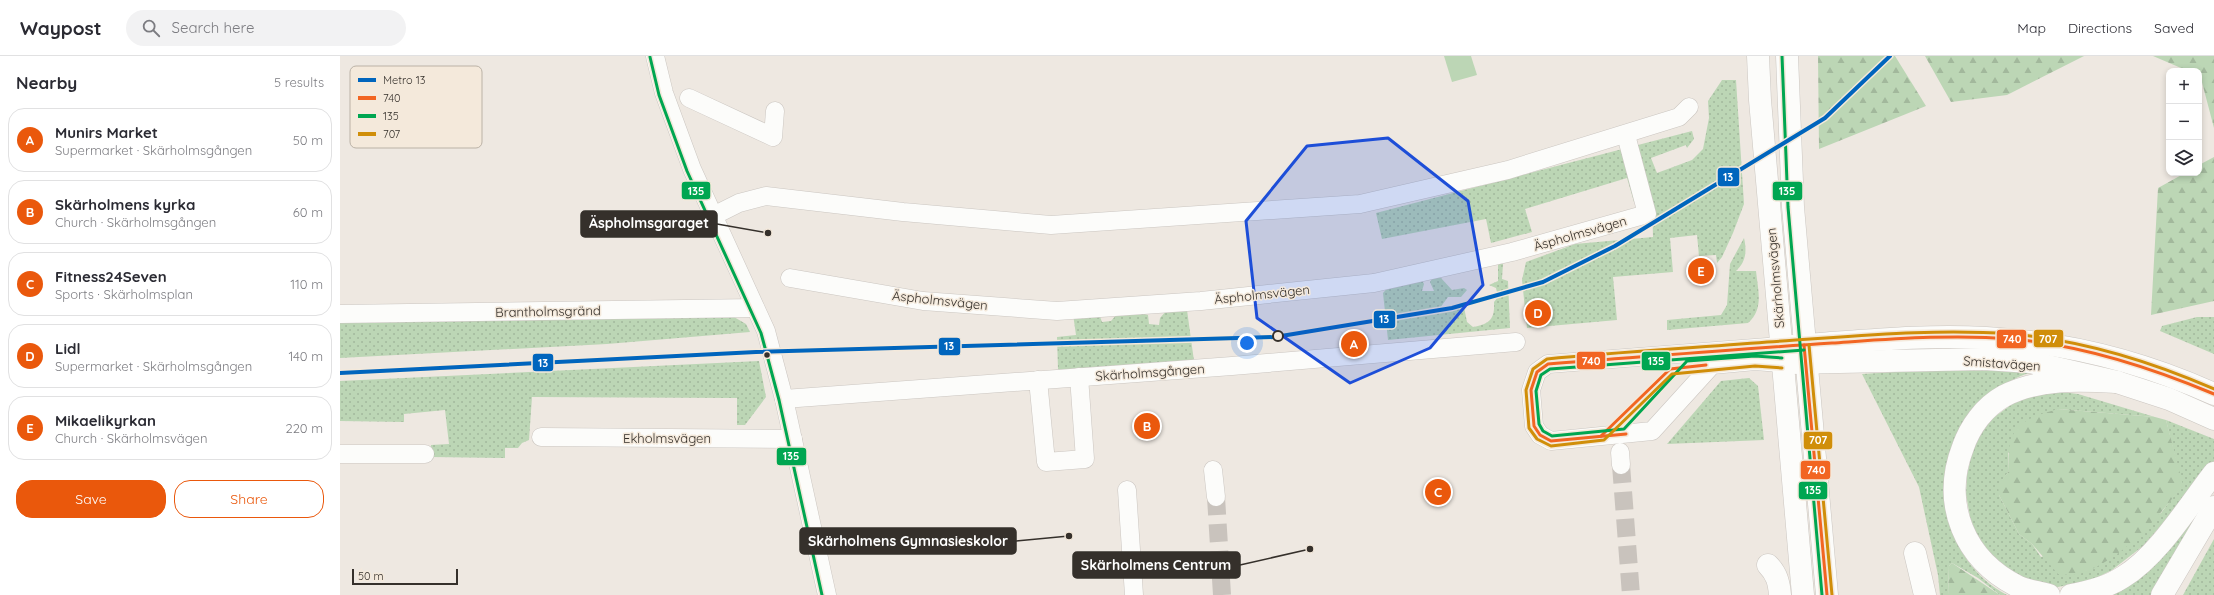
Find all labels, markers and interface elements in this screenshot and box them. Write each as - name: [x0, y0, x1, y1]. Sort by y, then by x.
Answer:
- search box: [126, 10, 406, 46]
- text: Waypost: [20, 16, 102, 40]
- icon: search: [140, 17, 162, 39]
- text: Search here: [172, 18, 254, 37]
- text: Map: [2017, 19, 2046, 37]
- text: Directions: [2068, 19, 2132, 37]
- text: Saved: [2154, 19, 2194, 37]
- legend: [350, 66, 482, 148]
- map controls: [2166, 68, 2202, 176]
- button: +: [2166, 68, 2202, 104]
- text: Nearby: [16, 72, 77, 93]
- text: Metro 13: [383, 73, 426, 87]
- text: 5 results: [274, 74, 324, 90]
- text: 740: [383, 91, 401, 105]
- button: −: [2166, 104, 2202, 140]
- text: 135: [383, 109, 399, 123]
- text: Munirs Market: [55, 123, 158, 142]
- text: 707: [383, 127, 401, 141]
- text: A: [26, 132, 34, 148]
- text: 50 m: [293, 132, 323, 148]
- button: layers: [2166, 140, 2202, 176]
- text: Supermarket · Skärholmsgången: [55, 142, 252, 158]
- line badge: 13: [1717, 167, 1740, 187]
- text: 13: [1723, 170, 1733, 184]
- line badge: 135: [681, 181, 711, 200]
- line badge: 135: [1772, 181, 1803, 201]
- text: 135: [688, 184, 704, 198]
- text: 135: [1779, 184, 1795, 198]
- text: Skärholmens kyrka: [55, 195, 195, 214]
- text: B: [26, 204, 34, 220]
- text: 60 m: [293, 204, 323, 220]
- callout: Äspholmsgaraget: [581, 211, 717, 237]
- street label: Äspholmsvägen: [1532, 212, 1628, 254]
- text: Church · Skärholmsgången: [55, 214, 216, 230]
- text: Äspholmsgaraget: [589, 214, 709, 232]
- street label: Skärholmsvägen: [1763, 227, 1787, 329]
- pin: E: [1688, 256, 1714, 286]
- text: Fitness24Seven: [55, 267, 167, 286]
- text: C: [26, 276, 34, 292]
- text: 110 m: [290, 276, 323, 292]
- street label: Äspholmsvägen: [1213, 281, 1311, 307]
- text: Sports · Skärholmsplan: [55, 286, 193, 302]
- street label: Äspholmsvägen: [891, 287, 989, 313]
- pin: D: [1525, 298, 1551, 328]
- street label: Brantholmsgränd: [495, 302, 601, 320]
- line badge: 13: [1373, 310, 1396, 329]
- text: 13: [1379, 312, 1389, 326]
- pin: A: [1341, 329, 1367, 359]
- line badge: 740: [1996, 329, 2027, 349]
- line badge: 707: [2033, 329, 2064, 348]
- unlabelled marker: [1272, 330, 1284, 342]
- text: 740: [2003, 332, 2022, 346]
- text: 707: [2039, 332, 2057, 346]
- your location: [1237, 333, 1257, 353]
- line badge: 13: [938, 337, 961, 356]
- text: Lidl: [55, 339, 80, 358]
- text: 13: [944, 339, 954, 353]
- text: D: [25, 348, 35, 364]
- text: 140 m: [288, 348, 323, 364]
- unlabelled marker: [762, 350, 772, 360]
- line badge: 740: [1576, 351, 1606, 370]
- line badge: 135: [1641, 351, 1671, 371]
- street label: Smistavägen: [1963, 352, 2041, 374]
- line badge: 13: [532, 353, 554, 372]
- text: 740: [1582, 354, 1601, 368]
- text: 135: [1648, 354, 1664, 368]
- text: 13: [538, 356, 548, 370]
- text: Supermarket · Skärholmsgången: [55, 358, 252, 374]
- street label: Skärholmsgången: [1095, 360, 1205, 384]
- text: Mikaelikyrkan: [55, 411, 156, 430]
- pin: B: [1134, 411, 1160, 441]
- text: E: [26, 420, 34, 436]
- text: 220 m: [285, 420, 323, 436]
- text: Church · Skärholmsvägen: [55, 430, 207, 446]
- street label: Ekholmsvägen: [623, 430, 711, 446]
- line badge: 707: [1803, 431, 1833, 450]
- text: 707: [1809, 433, 1827, 447]
- line badge: 135: [776, 447, 807, 466]
- text: 135: [783, 449, 799, 463]
- line badge: 740: [1800, 460, 1831, 480]
- text: 740: [1807, 463, 1826, 477]
- pin: C: [1425, 477, 1451, 507]
- button: Save: [16, 480, 166, 518]
- button: Share: [174, 480, 324, 518]
- line badge: 135: [1798, 481, 1828, 500]
- text: 135: [1805, 483, 1821, 497]
- callout: Skärholmens Gymnasieskolor: [800, 528, 1016, 554]
- text: Skärholmens Gymnasieskolor: [808, 532, 1008, 550]
- callout: Skärholmens Centrum: [1073, 552, 1240, 578]
- text: Skärholmens Centrum: [1081, 556, 1231, 574]
- scale bar: [352, 567, 458, 586]
- text: 50 m: [358, 569, 384, 583]

